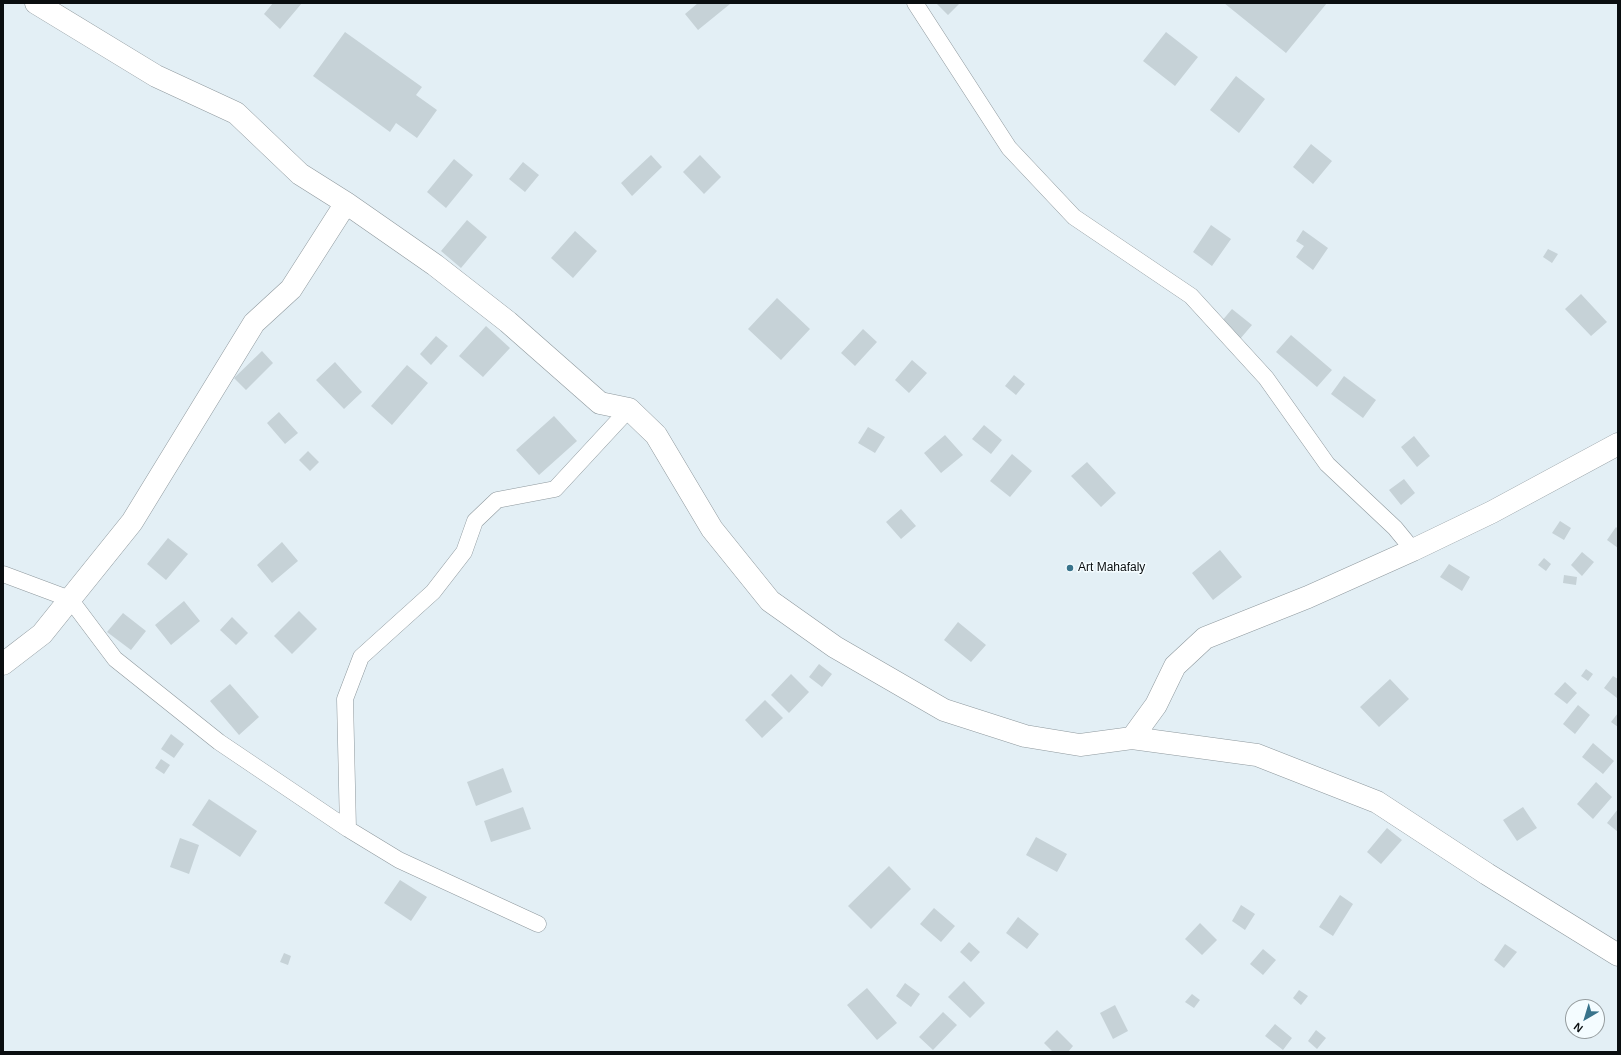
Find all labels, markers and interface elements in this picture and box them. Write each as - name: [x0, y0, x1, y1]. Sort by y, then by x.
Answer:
- place label: Art Mahafaly: [1078, 561, 1145, 575]
- marker: Art Mahafaly: [1065, 563, 1075, 573]
- north arrow: [1565, 999, 1605, 1039]
- text: N: [1571, 1020, 1585, 1035]

